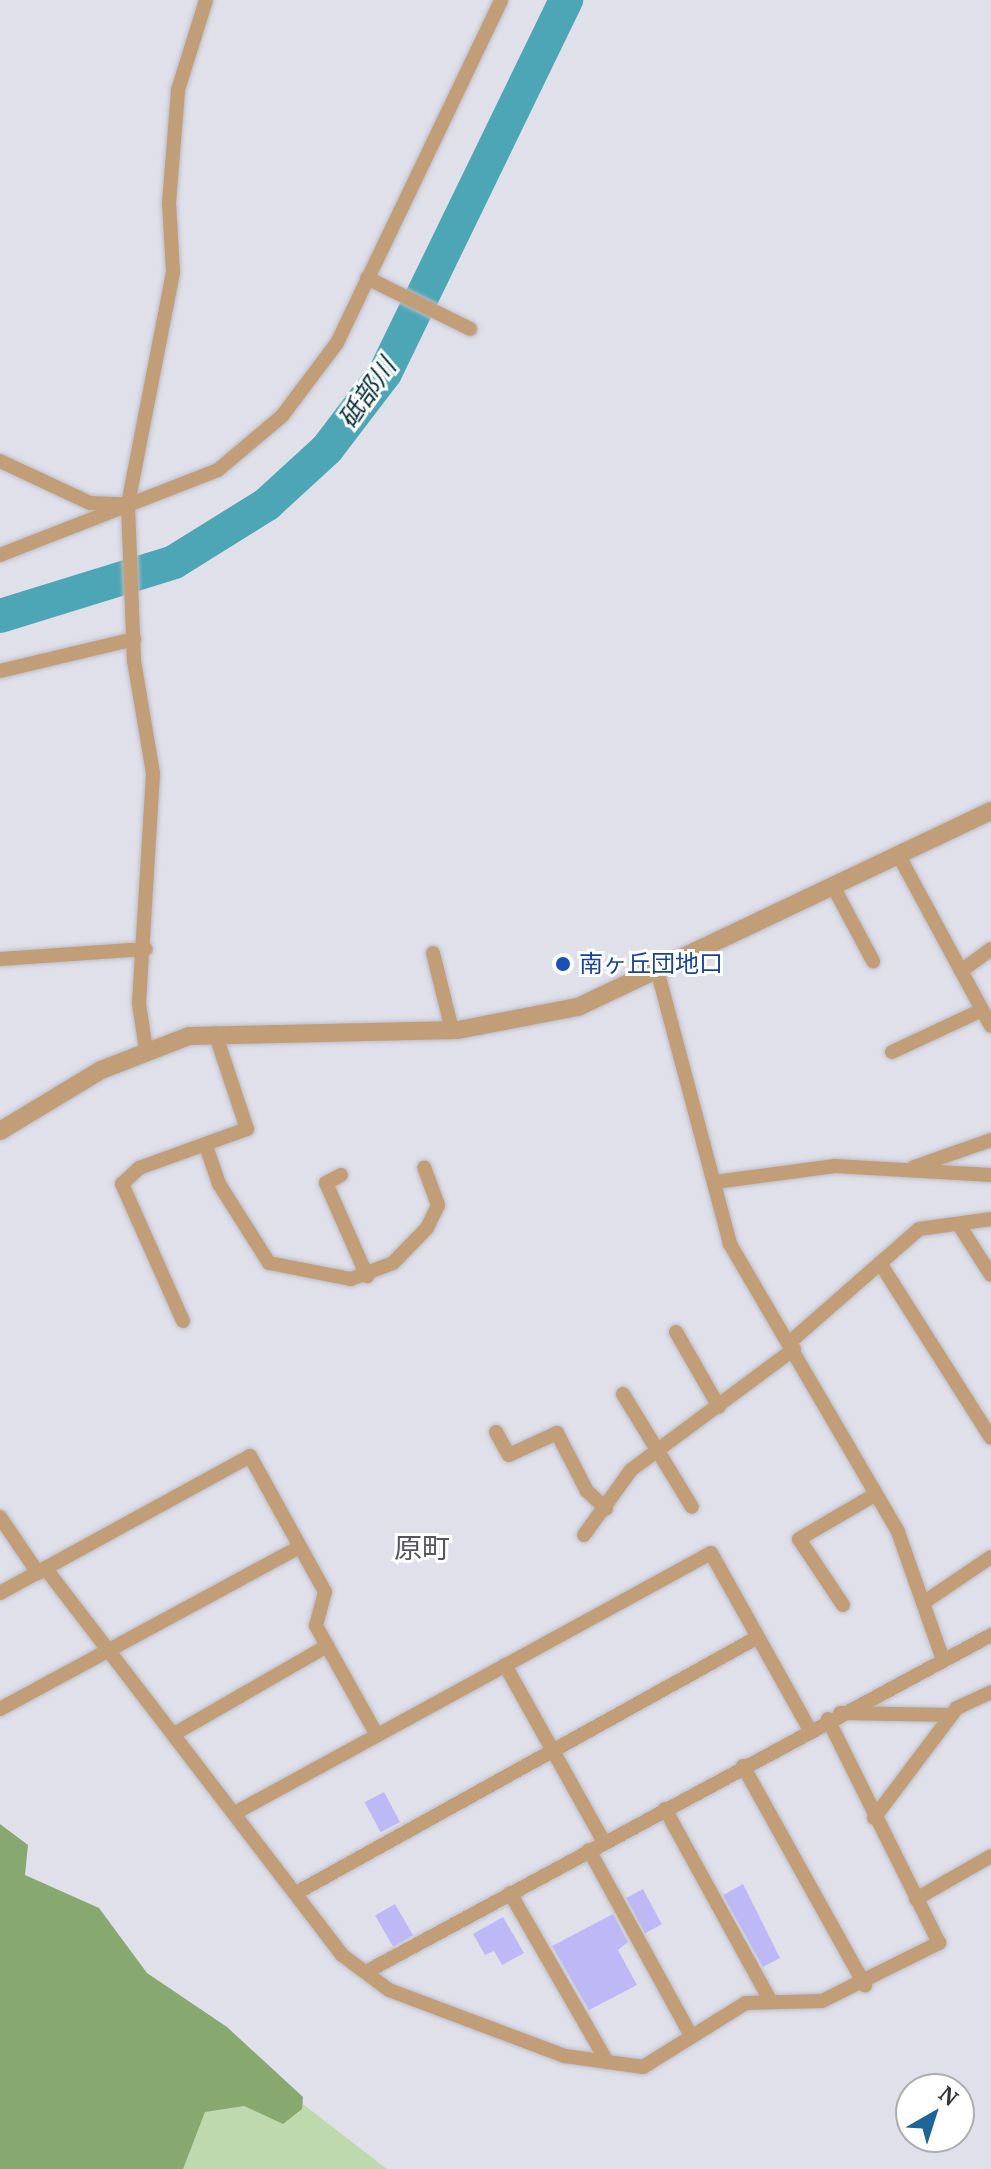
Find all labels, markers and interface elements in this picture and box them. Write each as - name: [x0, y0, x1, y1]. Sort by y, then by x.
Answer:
- water label: 砥部川: [332, 352, 402, 434]
- place label: 南ヶ丘団地口: [579, 950, 723, 978]
- marker: 南ヶ丘団地口: [554, 955, 572, 973]
- district label: 原町: [394, 1531, 450, 1565]
- north arrow: [895, 2073, 975, 2153]
- text: N: [934, 2079, 965, 2112]

